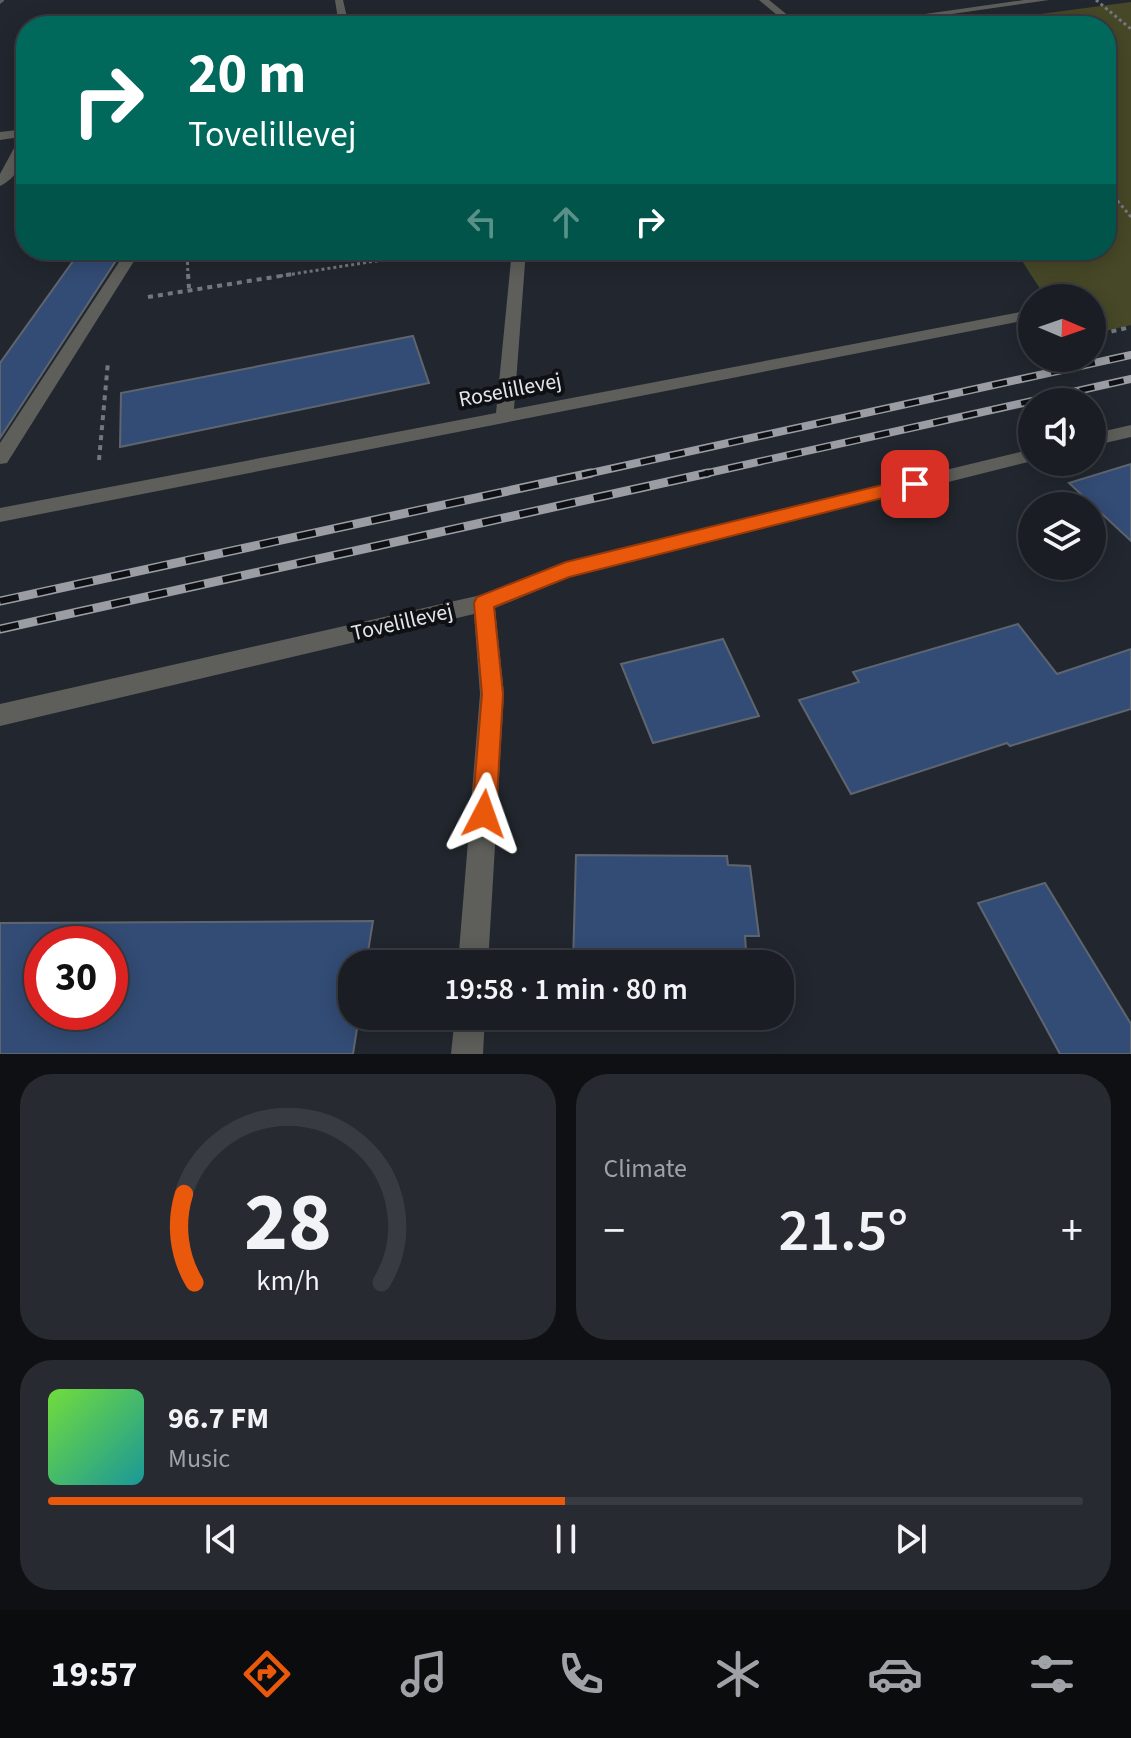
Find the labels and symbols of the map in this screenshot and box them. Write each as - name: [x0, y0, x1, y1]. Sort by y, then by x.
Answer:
- north arrow: [1018, 284, 1106, 372]
- street label: Roselillevej: [456, 364, 564, 416]
- pin: [881, 450, 949, 518]
- street label: Tovelillevej: [348, 595, 456, 649]
- position arrow: [442, 772, 526, 856]
- speed limit sign: 30: [24, 926, 128, 1030]

